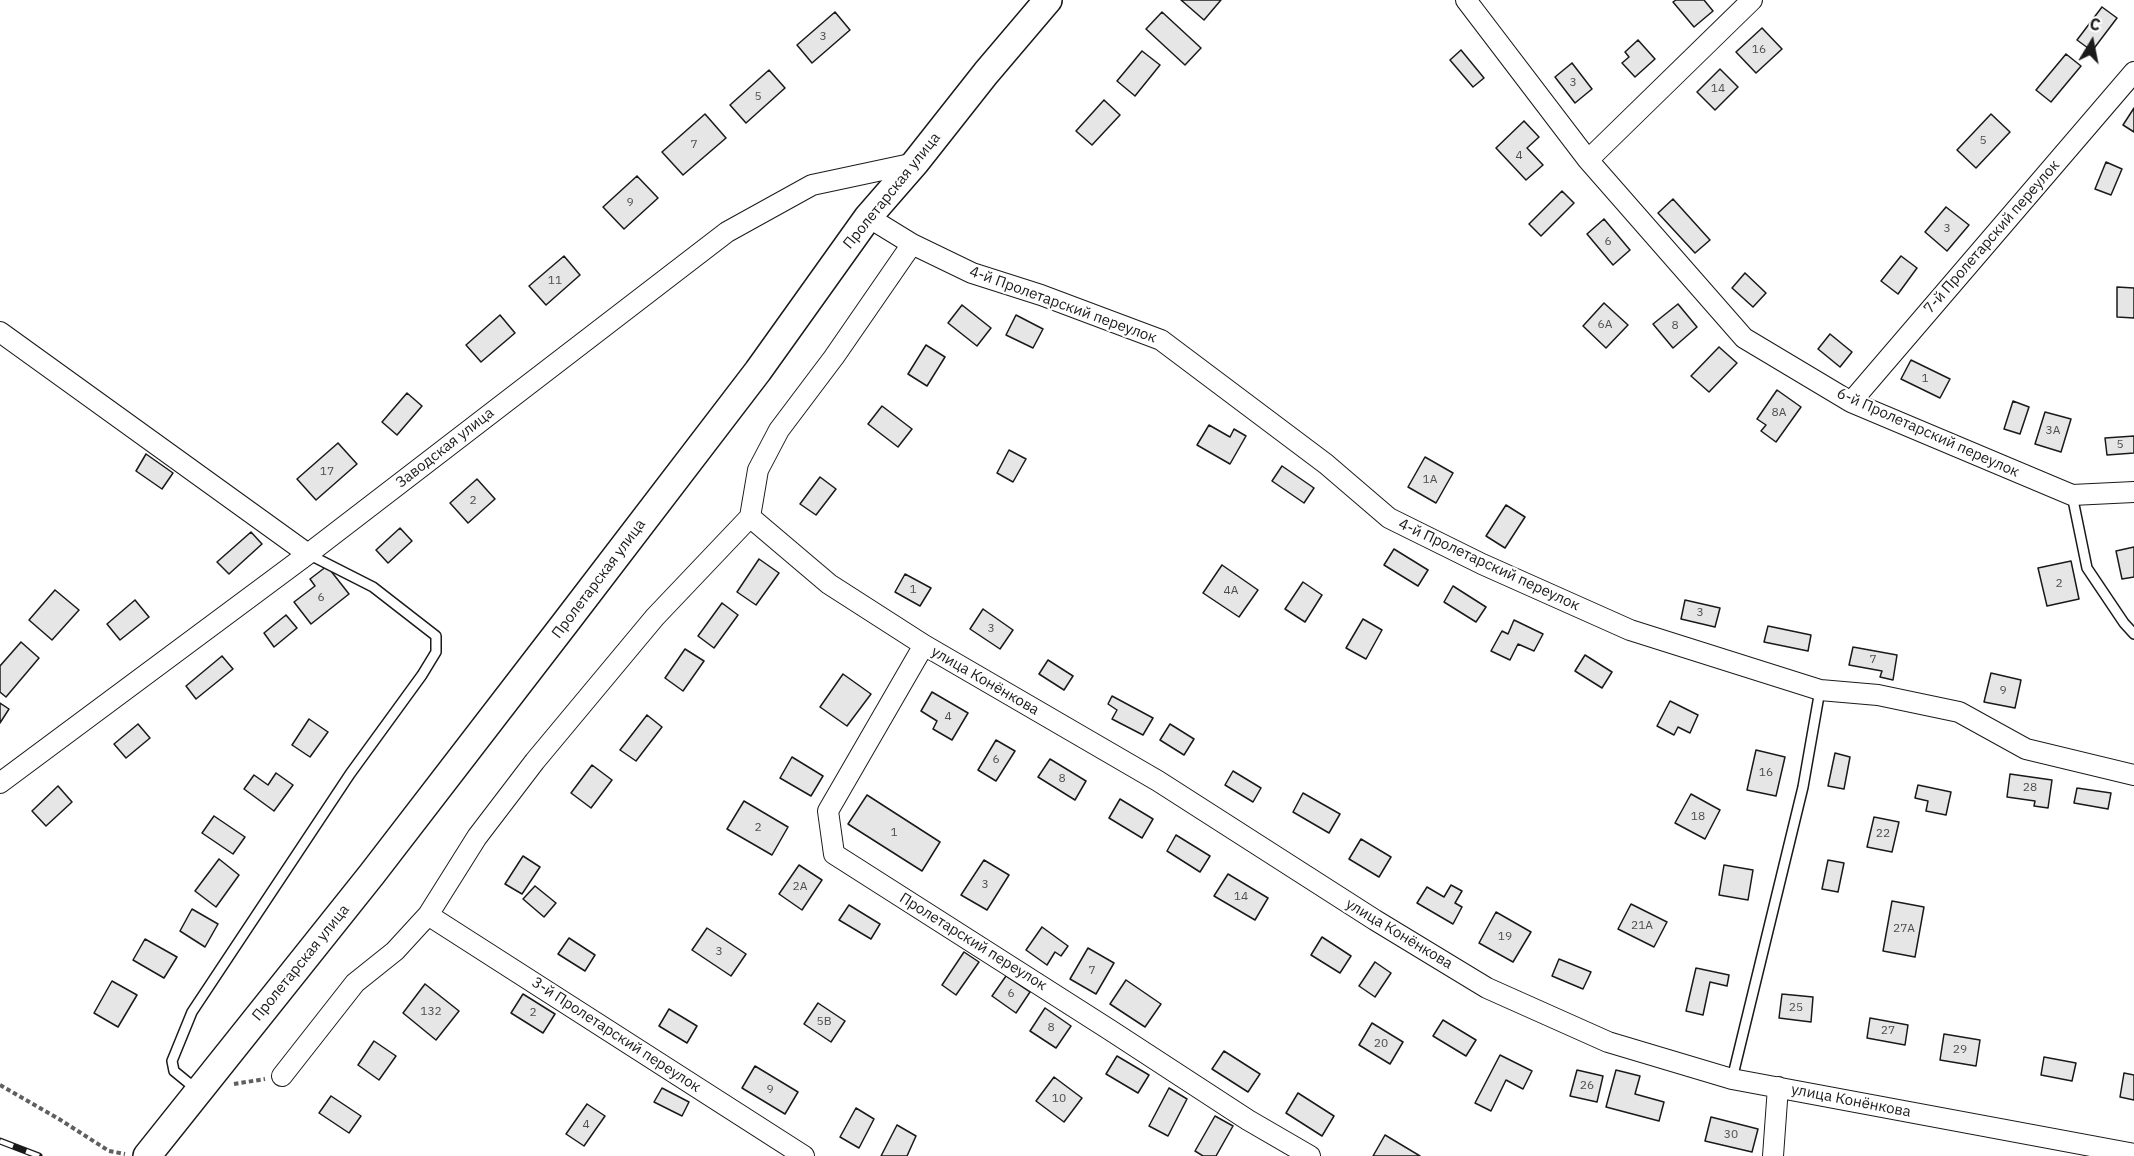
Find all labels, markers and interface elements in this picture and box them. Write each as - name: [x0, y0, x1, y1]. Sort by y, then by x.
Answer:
- north arrow: [2062, 12, 2122, 72]
- text: С: [2088, 14, 2102, 35]
- house number: 3: [819, 30, 827, 44]
- house number: 16: [1752, 43, 1766, 57]
- house number: 3: [1569, 76, 1577, 90]
- house number: 14: [1711, 82, 1725, 96]
- house number: 5: [754, 90, 762, 104]
- street label: Пролетарская улица: [840, 129, 944, 253]
- house number: 5: [1979, 134, 1987, 148]
- house number: 7: [690, 138, 698, 152]
- house number: 4: [1515, 149, 1523, 163]
- street label: 7-й Пролетарский переулок: [1920, 156, 2064, 318]
- house number: 9: [626, 196, 634, 210]
- house number: 3: [1943, 222, 1951, 236]
- house number: 6: [1604, 235, 1612, 249]
- street label: 4-й Пролетарский переулок: [967, 263, 1159, 347]
- house number: 11: [548, 274, 562, 288]
- house number: 6А: [1598, 318, 1612, 332]
- house number: 8: [1671, 319, 1679, 333]
- house number: 1: [1921, 372, 1929, 386]
- street label: 6-й Пролетарский переулок: [1834, 385, 2022, 481]
- street label: Заводская улица: [392, 404, 498, 492]
- house number: 8А: [1772, 406, 1786, 420]
- house number: 3А: [2046, 424, 2060, 438]
- house number: 5: [2116, 438, 2124, 452]
- house number: 17: [320, 465, 334, 479]
- house number: 1А: [1423, 473, 1437, 487]
- house number: 2: [469, 494, 477, 508]
- street label: 4-й Пролетарский переулок: [1396, 515, 1582, 615]
- street label: Пролетарская улица: [548, 516, 650, 642]
- house number: 2: [2055, 577, 2063, 591]
- house number: 1: [909, 583, 917, 597]
- house number: 4А: [1224, 584, 1238, 598]
- house number: 6: [317, 591, 325, 605]
- house number: 3: [1696, 606, 1704, 620]
- house number: 3: [987, 622, 995, 636]
- street label: улица Конёнкова: [928, 643, 1042, 719]
- house number: 7: [1869, 653, 1877, 667]
- house number: 9: [1999, 684, 2007, 698]
- house number: 4: [944, 710, 952, 724]
- house number: 6: [992, 753, 1000, 767]
- house number: 16: [1759, 766, 1773, 780]
- house number: 8: [1058, 772, 1066, 786]
- house number: 28: [2023, 781, 2037, 795]
- house number: 18: [1691, 810, 1705, 824]
- house number: 2: [754, 821, 762, 835]
- house number: 1: [890, 826, 898, 840]
- house number: 22: [1876, 827, 1890, 841]
- house number: 3: [981, 878, 989, 892]
- house number: 2А: [793, 880, 807, 894]
- street label: Пролетарский переулок: [896, 889, 1050, 995]
- house number: 14: [1234, 890, 1248, 904]
- street label: улица Конёнкова: [1342, 895, 1456, 973]
- street label: Пролетарская улица: [249, 901, 353, 1025]
- house number: 21А: [1631, 919, 1653, 933]
- house number: 27А: [1893, 922, 1915, 936]
- house number: 19: [1498, 930, 1512, 944]
- house number: 3: [715, 945, 723, 959]
- house number: 7: [1088, 964, 1096, 978]
- street label: 3-й Пролетарский переулок: [528, 974, 704, 1096]
- house number: 6: [1007, 987, 1015, 1001]
- house number: 25: [1789, 1001, 1803, 1015]
- house number: 132: [420, 1005, 442, 1019]
- house number: 2: [529, 1006, 537, 1020]
- house number: 5В: [816, 1015, 832, 1029]
- house number: 8: [1047, 1021, 1055, 1035]
- house number: 27: [1881, 1024, 1895, 1038]
- house number: 20: [1374, 1037, 1388, 1051]
- house number: 29: [1953, 1043, 1967, 1057]
- house number: 26: [1580, 1079, 1594, 1093]
- street label: улица Конёнкова: [1790, 1081, 1912, 1121]
- house number: 9: [766, 1083, 774, 1097]
- house number: 10: [1052, 1092, 1066, 1106]
- house number: 4: [582, 1118, 590, 1132]
- house number: 30: [1724, 1128, 1738, 1142]

